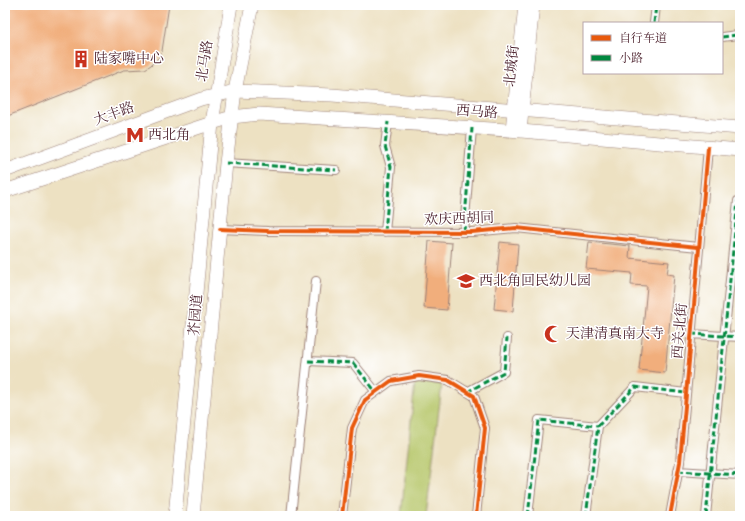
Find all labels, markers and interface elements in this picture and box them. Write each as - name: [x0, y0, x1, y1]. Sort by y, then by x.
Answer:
- legend: [583, 22, 723, 74]
- text: 自行车道: [619, 31, 667, 46]
- street label: 北马路: [193, 39, 217, 83]
- street label: 北城街: [501, 44, 523, 88]
- building icon: 陆家嘴中心: [71, 49, 91, 69]
- place label: 陆家嘴中心: [94, 50, 164, 68]
- text: 小路: [619, 51, 643, 66]
- street label: 大丰路: [91, 98, 137, 130]
- street label: 西马路: [455, 102, 499, 122]
- metro station icon: 西北角: [125, 125, 145, 145]
- place label: 西北角: [148, 126, 190, 144]
- street label: 欢庆西胡同: [424, 209, 494, 229]
- school or university icon: 西北角回民幼儿园: [456, 271, 476, 291]
- place label: 西北角回民幼儿园: [479, 272, 591, 290]
- street label: 芥园道: [185, 293, 207, 337]
- street label: 西关北街: [669, 302, 691, 360]
- mosque icon: 天津清真南大寺: [543, 324, 563, 344]
- place label: 天津清真南大寺: [566, 325, 664, 343]

